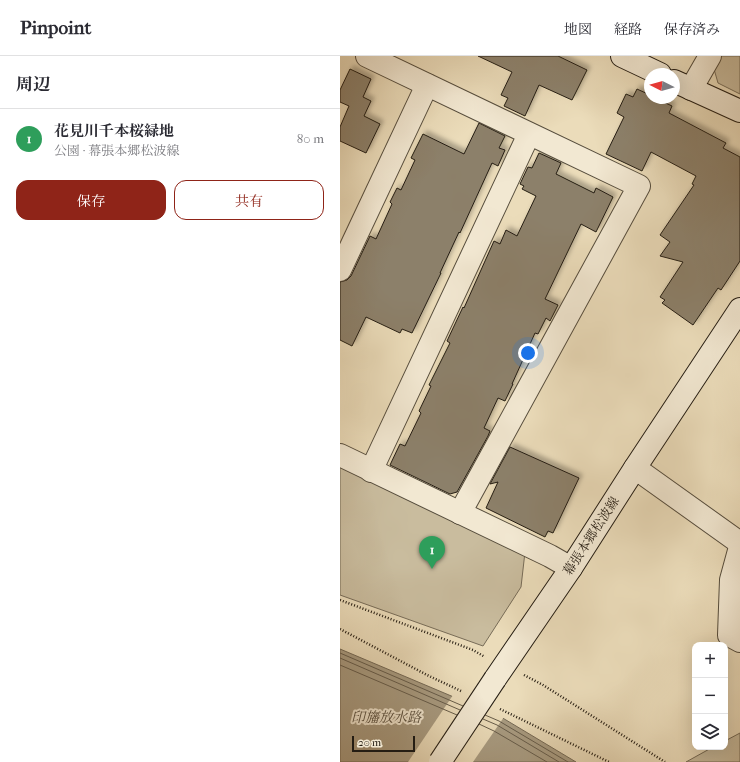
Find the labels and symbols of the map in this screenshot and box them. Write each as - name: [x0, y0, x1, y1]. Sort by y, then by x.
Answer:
- north arrow: [644, 68, 680, 104]
- your location: [518, 343, 538, 363]
- street label: 幕張本郷松波線: [560, 494, 622, 578]
- pin: 1: [419, 536, 445, 569]
- water label: 印旛放水路: [351, 709, 422, 726]
- scale bar: [352, 734, 415, 753]

